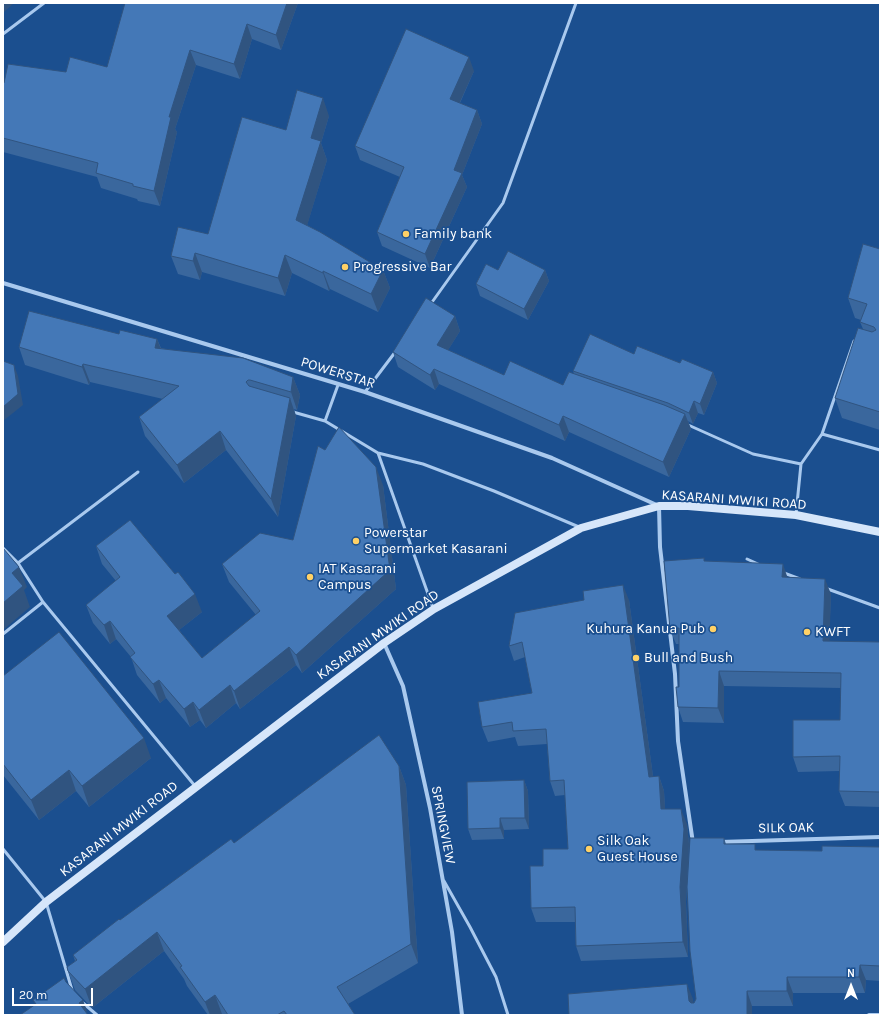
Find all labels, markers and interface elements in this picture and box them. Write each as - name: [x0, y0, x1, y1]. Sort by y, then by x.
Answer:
- place label: Family bank: [414, 226, 492, 242]
- marker: Family bank: [401, 229, 411, 239]
- place label: Progressive Bar: [353, 259, 452, 275]
- marker: Progressive Bar: [340, 262, 350, 272]
- street label: POWERSTAR: [299, 354, 377, 392]
- street label: KASARANI MWIKI ROAD: [661, 487, 807, 513]
- place label: Powerstar Supermarket Kasarani: [364, 525, 508, 558]
- marker: Powerstar Supermarket Kasarani: [351, 536, 361, 546]
- place label: IAT Kasarani Campus: [318, 561, 396, 594]
- marker: IAT Kasarani Campus: [305, 572, 315, 582]
- street label: KASARANI MWIKI ROAD: [314, 586, 442, 684]
- place label: Kuhura Kanua Pub: [586, 621, 705, 637]
- marker: Kuhura Kanua Pub: [708, 624, 718, 634]
- place label: KWFT: [815, 624, 850, 640]
- marker: KWFT: [802, 627, 812, 637]
- place label: Bull and Bush: [644, 650, 733, 666]
- marker: Bull and Bush: [631, 653, 641, 663]
- street label: KASARANI MWIKI ROAD: [57, 778, 181, 880]
- street label: SPRINGVIEW: [427, 784, 459, 866]
- street label: SILK OAK: [758, 819, 814, 837]
- place label: Silk Oak Guest House: [597, 833, 678, 866]
- marker: Silk Oak Guest House: [584, 844, 594, 854]
- north arrow: [831, 966, 871, 1006]
- text: N: [847, 967, 855, 980]
- scale bar: [14, 980, 95, 1006]
- text: 20 m: [19, 988, 47, 1002]

